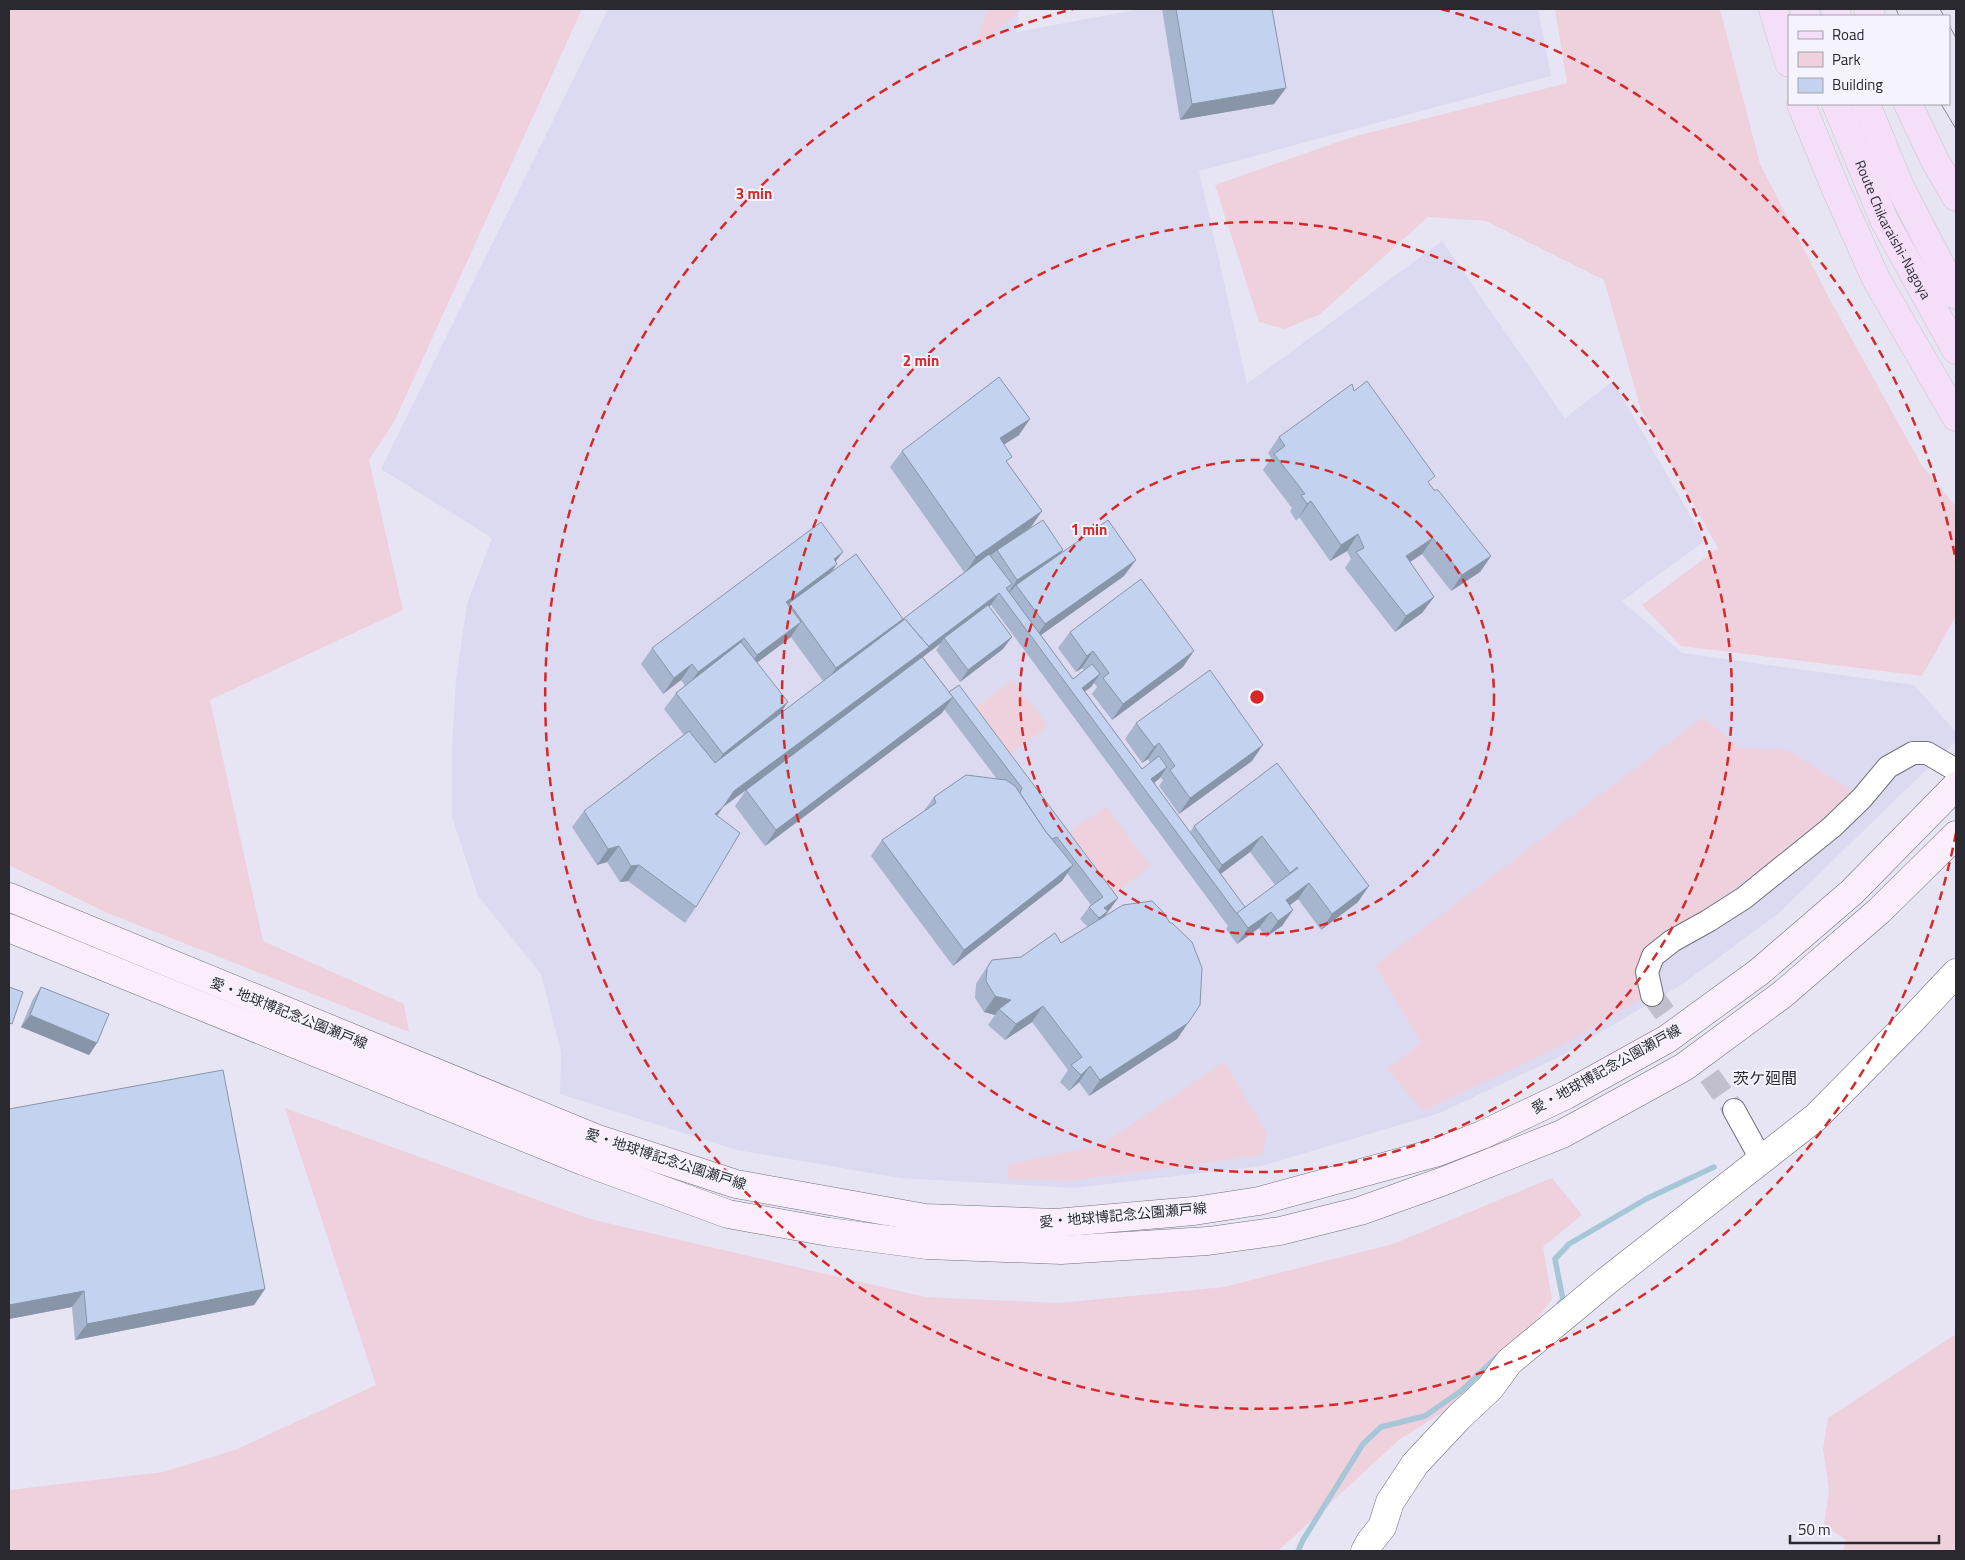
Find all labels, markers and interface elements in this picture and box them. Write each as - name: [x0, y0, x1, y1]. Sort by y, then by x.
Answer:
- legend: [1788, 15, 1950, 105]
- text: Road: [1832, 23, 1864, 46]
- text: Park: [1832, 48, 1861, 71]
- text: Building: [1832, 73, 1883, 96]
- street label: Route Chikaraishi-Nagoya: [1850, 157, 1937, 303]
- text: 3 min: [736, 182, 772, 205]
- text: 2 min: [903, 349, 939, 372]
- text: 1 min: [1071, 518, 1107, 541]
- centre of rings: [1248, 688, 1266, 706]
- street label: 愛・地球博記念公園瀬戸線: [207, 971, 371, 1054]
- street label: 愛・地球博記念公園瀬戸線: [1527, 1019, 1684, 1118]
- district label: 茨ケ廻間: [1733, 1066, 1797, 1090]
- street label: 愛・地球博記念公園瀬戸線: [583, 1123, 749, 1194]
- street label: 愛・地球博記念公園瀬戸線: [1038, 1197, 1208, 1232]
- scale bar: [1790, 1512, 1939, 1544]
- text: 50 m: [1798, 1518, 1831, 1541]

